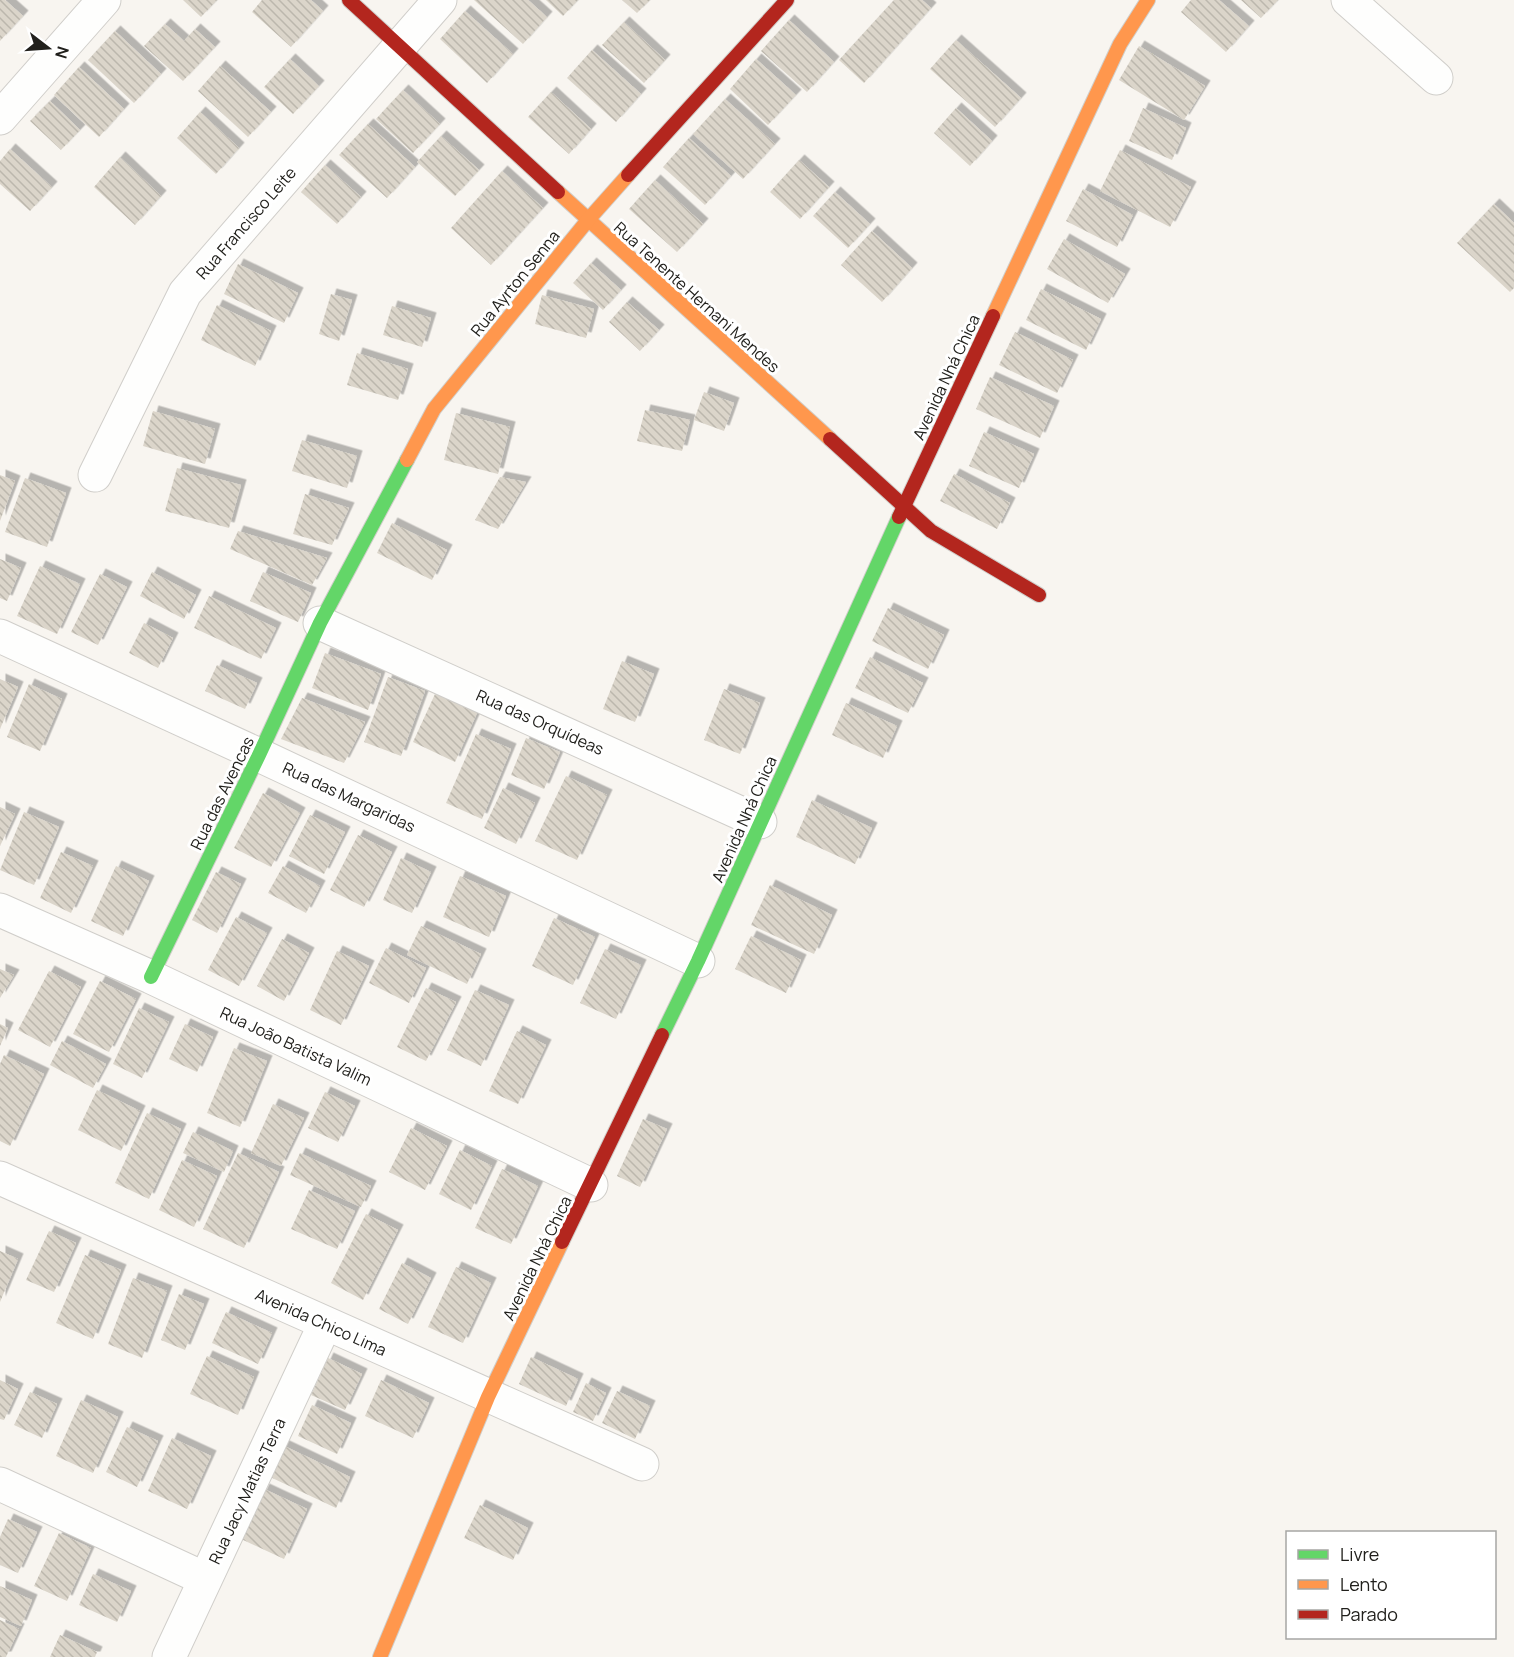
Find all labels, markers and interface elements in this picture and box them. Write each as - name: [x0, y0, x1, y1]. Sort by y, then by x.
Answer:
- north arrow: [18, 18, 78, 78]
- text: N: [50, 44, 75, 61]
- street label: Rua Francisco Leite: [191, 162, 301, 284]
- street label: Rua Tenente Hernani Mendes: [609, 217, 785, 377]
- street label: Rua Ayrton Senna: [465, 225, 565, 341]
- street label: Avenida Nhá Chica: [907, 311, 985, 443]
- street label: Rua das Orquídeas: [473, 684, 607, 760]
- street label: Rua das Avencas: [185, 733, 259, 853]
- street label: Avenida Nhá Chica: [706, 752, 782, 886]
- street label: Rua das Margaridas: [279, 757, 419, 837]
- street label: Rua João Batista Valim: [217, 1001, 375, 1091]
- street label: Avenida Nhá Chica: [497, 1192, 577, 1324]
- street label: Avenida Chico Lima: [252, 1283, 390, 1361]
- street label: Rua Jacy Matias Terra: [203, 1414, 291, 1568]
- legend: [1286, 1531, 1496, 1639]
- text: Livre: [1340, 1542, 1379, 1566]
- text: Lento: [1340, 1572, 1388, 1596]
- text: Parado: [1340, 1602, 1398, 1626]

